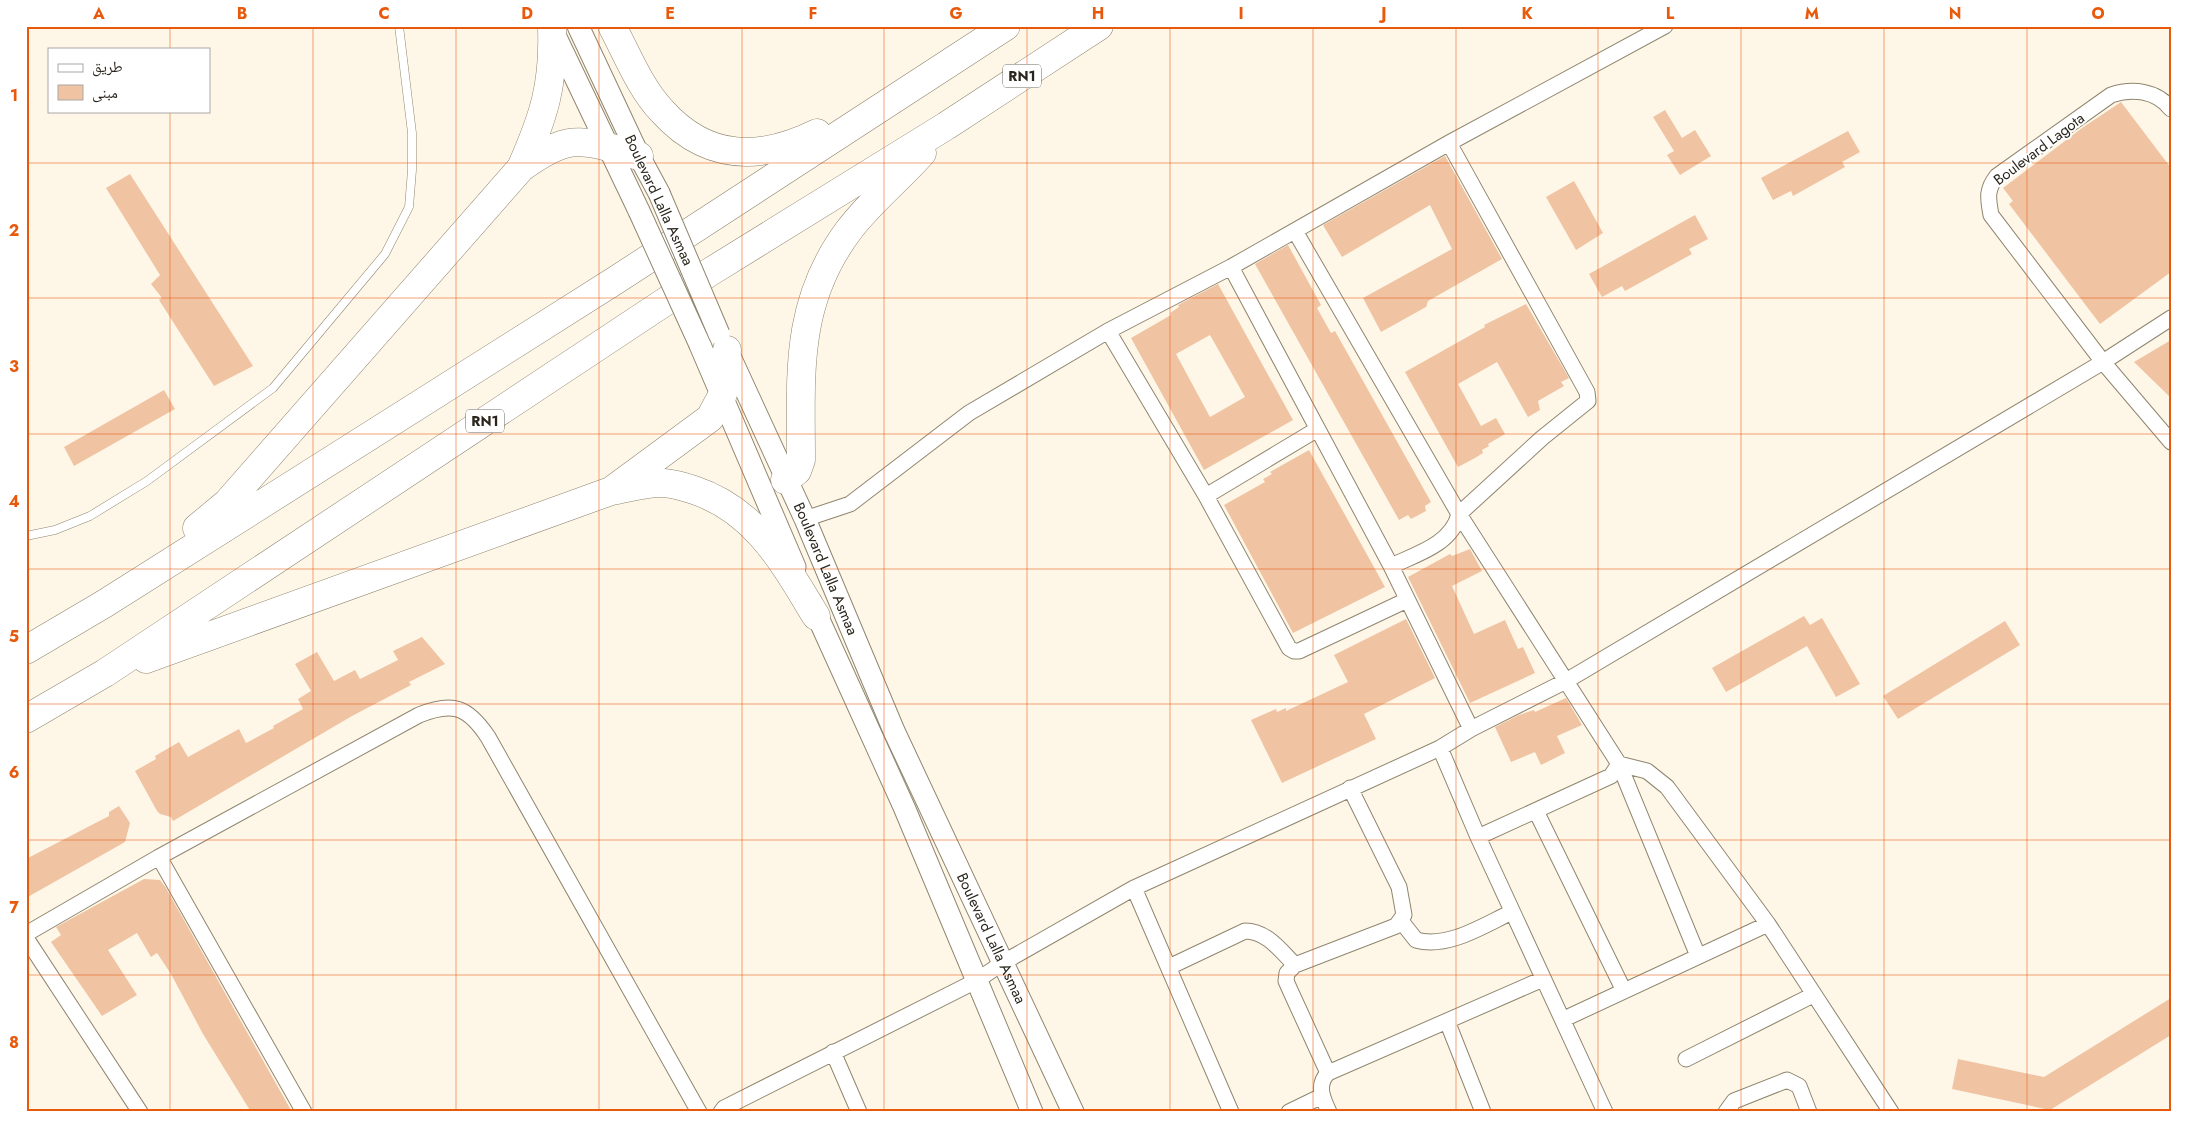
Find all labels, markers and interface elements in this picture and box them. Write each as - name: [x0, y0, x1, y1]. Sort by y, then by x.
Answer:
- text: A: [92, 2, 105, 25]
- text: B: [237, 2, 247, 25]
- text: C: [378, 2, 390, 25]
- text: D: [521, 2, 533, 25]
- text: E: [665, 2, 675, 25]
- text: F: [809, 2, 817, 25]
- text: G: [949, 2, 963, 25]
- text: H: [1092, 2, 1104, 25]
- text: I: [1238, 2, 1244, 25]
- text: J: [1378, 2, 1387, 25]
- text: K: [1521, 2, 1533, 25]
- text: L: [1666, 2, 1675, 25]
- text: M: [1805, 2, 1819, 25]
- text: N: [1949, 2, 1961, 25]
- text: O: [2091, 2, 2105, 25]
- legend: [48, 48, 210, 112]
- text: طريق: [92, 56, 123, 78]
- road number: RN1: [1003, 64, 1041, 88]
- text: مبنى: [92, 82, 118, 104]
- text: 1: [10, 84, 18, 107]
- street label: Boulevard Lagota: [1989, 107, 2089, 191]
- street label: Boulevard Lalla Asmaa: [619, 131, 699, 269]
- text: 2: [9, 219, 19, 242]
- text: 3: [9, 355, 19, 378]
- road number: RN1: [466, 410, 504, 432]
- text: 4: [8, 490, 20, 513]
- street label: Boulevard Lalla Asmaa: [788, 499, 864, 638]
- text: 5: [9, 625, 19, 648]
- text: 6: [9, 761, 19, 784]
- street label: Boulevard Lalla Asmaa: [951, 869, 1032, 1007]
- text: 7: [9, 896, 19, 919]
- text: 8: [9, 1031, 19, 1054]

